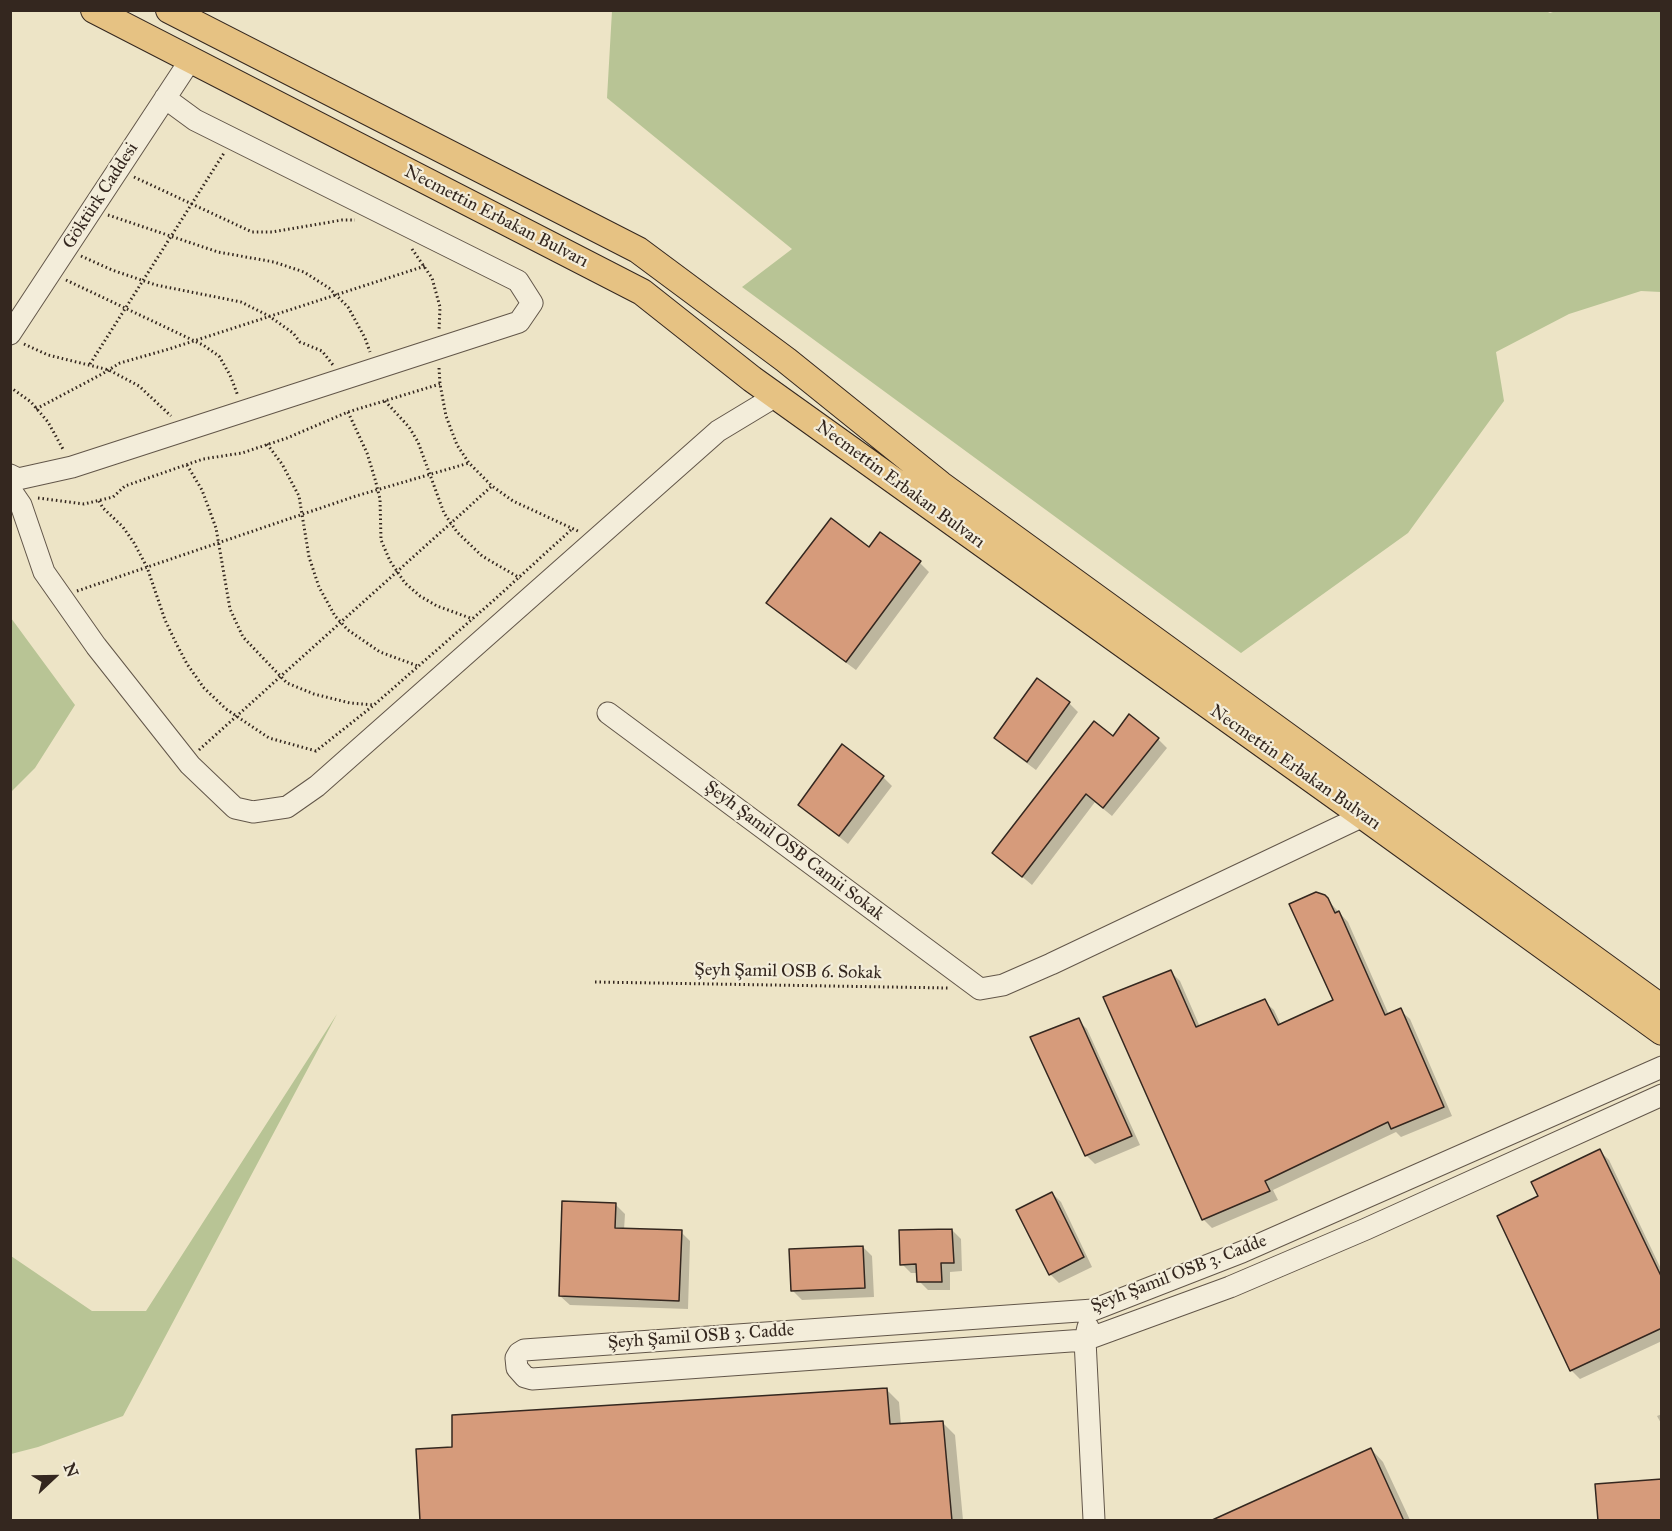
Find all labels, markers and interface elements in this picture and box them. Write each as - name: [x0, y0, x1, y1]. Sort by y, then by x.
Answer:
- street label: Göktürk Caddesi: [59, 139, 143, 253]
- street label: Necmettin Erbakan Bulvarı: [400, 161, 592, 273]
- street label: Necmettin Erbakan Bulvarı: [811, 416, 989, 554]
- street label: Necmettin Erbakan Bulvarı: [1205, 701, 1385, 835]
- street label: Şeyh Şamil OSB Camii Sokak: [700, 776, 888, 926]
- street label: Şeyh Şamil OSB 6. Sokak: [694, 960, 882, 984]
- street label: Şeyh Şamil OSB 3. Cadde: [1088, 1230, 1270, 1318]
- street label: Şeyh Şamil OSB 3. Cadde: [607, 1320, 795, 1354]
- north arrow: [24, 1447, 84, 1507]
- text: N: [60, 1460, 83, 1480]

